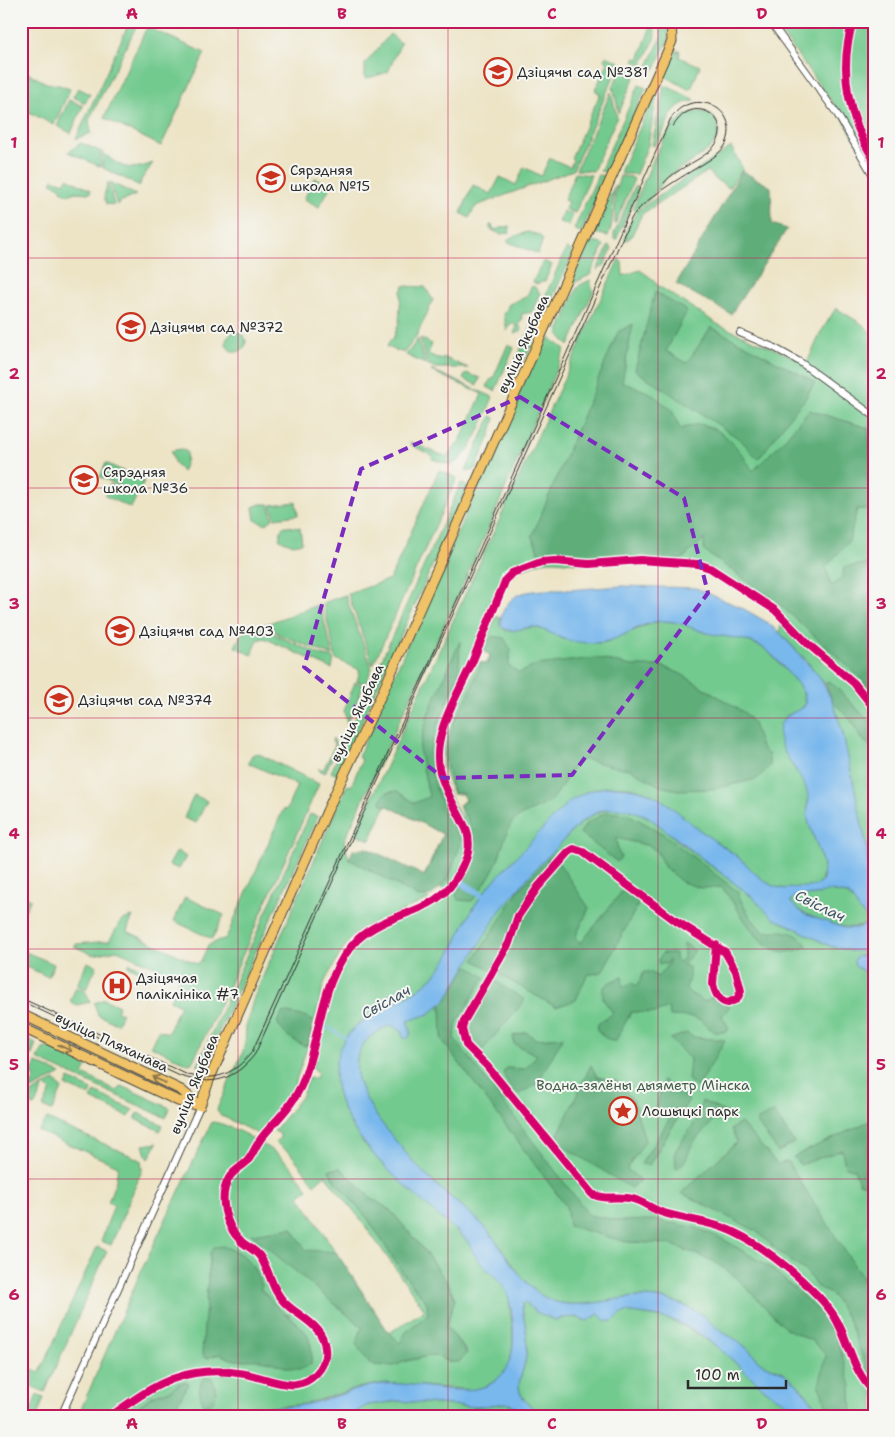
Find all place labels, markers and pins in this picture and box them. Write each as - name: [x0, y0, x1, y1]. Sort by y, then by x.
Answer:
- school or university icon: Дзіцячы сад №381: [483, 57, 513, 87]
- place label: Дзіцячы сад №381: [517, 63, 648, 81]
- place label: Сярэдняя школа №15: [290, 161, 370, 195]
- school or university icon: Сярэдняя школа №15: [256, 163, 286, 193]
- school or university icon: Дзіцячы сад №372: [116, 312, 146, 342]
- place label: Дзіцячы сад №372: [150, 318, 284, 336]
- place label: Сярэдняя школа №36: [103, 463, 188, 497]
- school or university icon: Сярэдняя школа №36: [69, 465, 99, 495]
- school or university icon: Дзіцячы сад №403: [105, 616, 135, 646]
- place label: Дзіцячы сад №403: [139, 622, 274, 640]
- school or university icon: Дзіцячы сад №374: [44, 685, 74, 715]
- place label: Дзіцячы сад №374: [78, 691, 212, 709]
- place label: Дзіцячая паліклініка #7: [136, 969, 239, 1003]
- hospital icon: Дзіцячая паліклініка #7: [102, 971, 132, 1001]
- place icon: Лошыцкі парк: [608, 1096, 638, 1126]
- place label: Лошыцкі парк: [642, 1102, 739, 1120]

